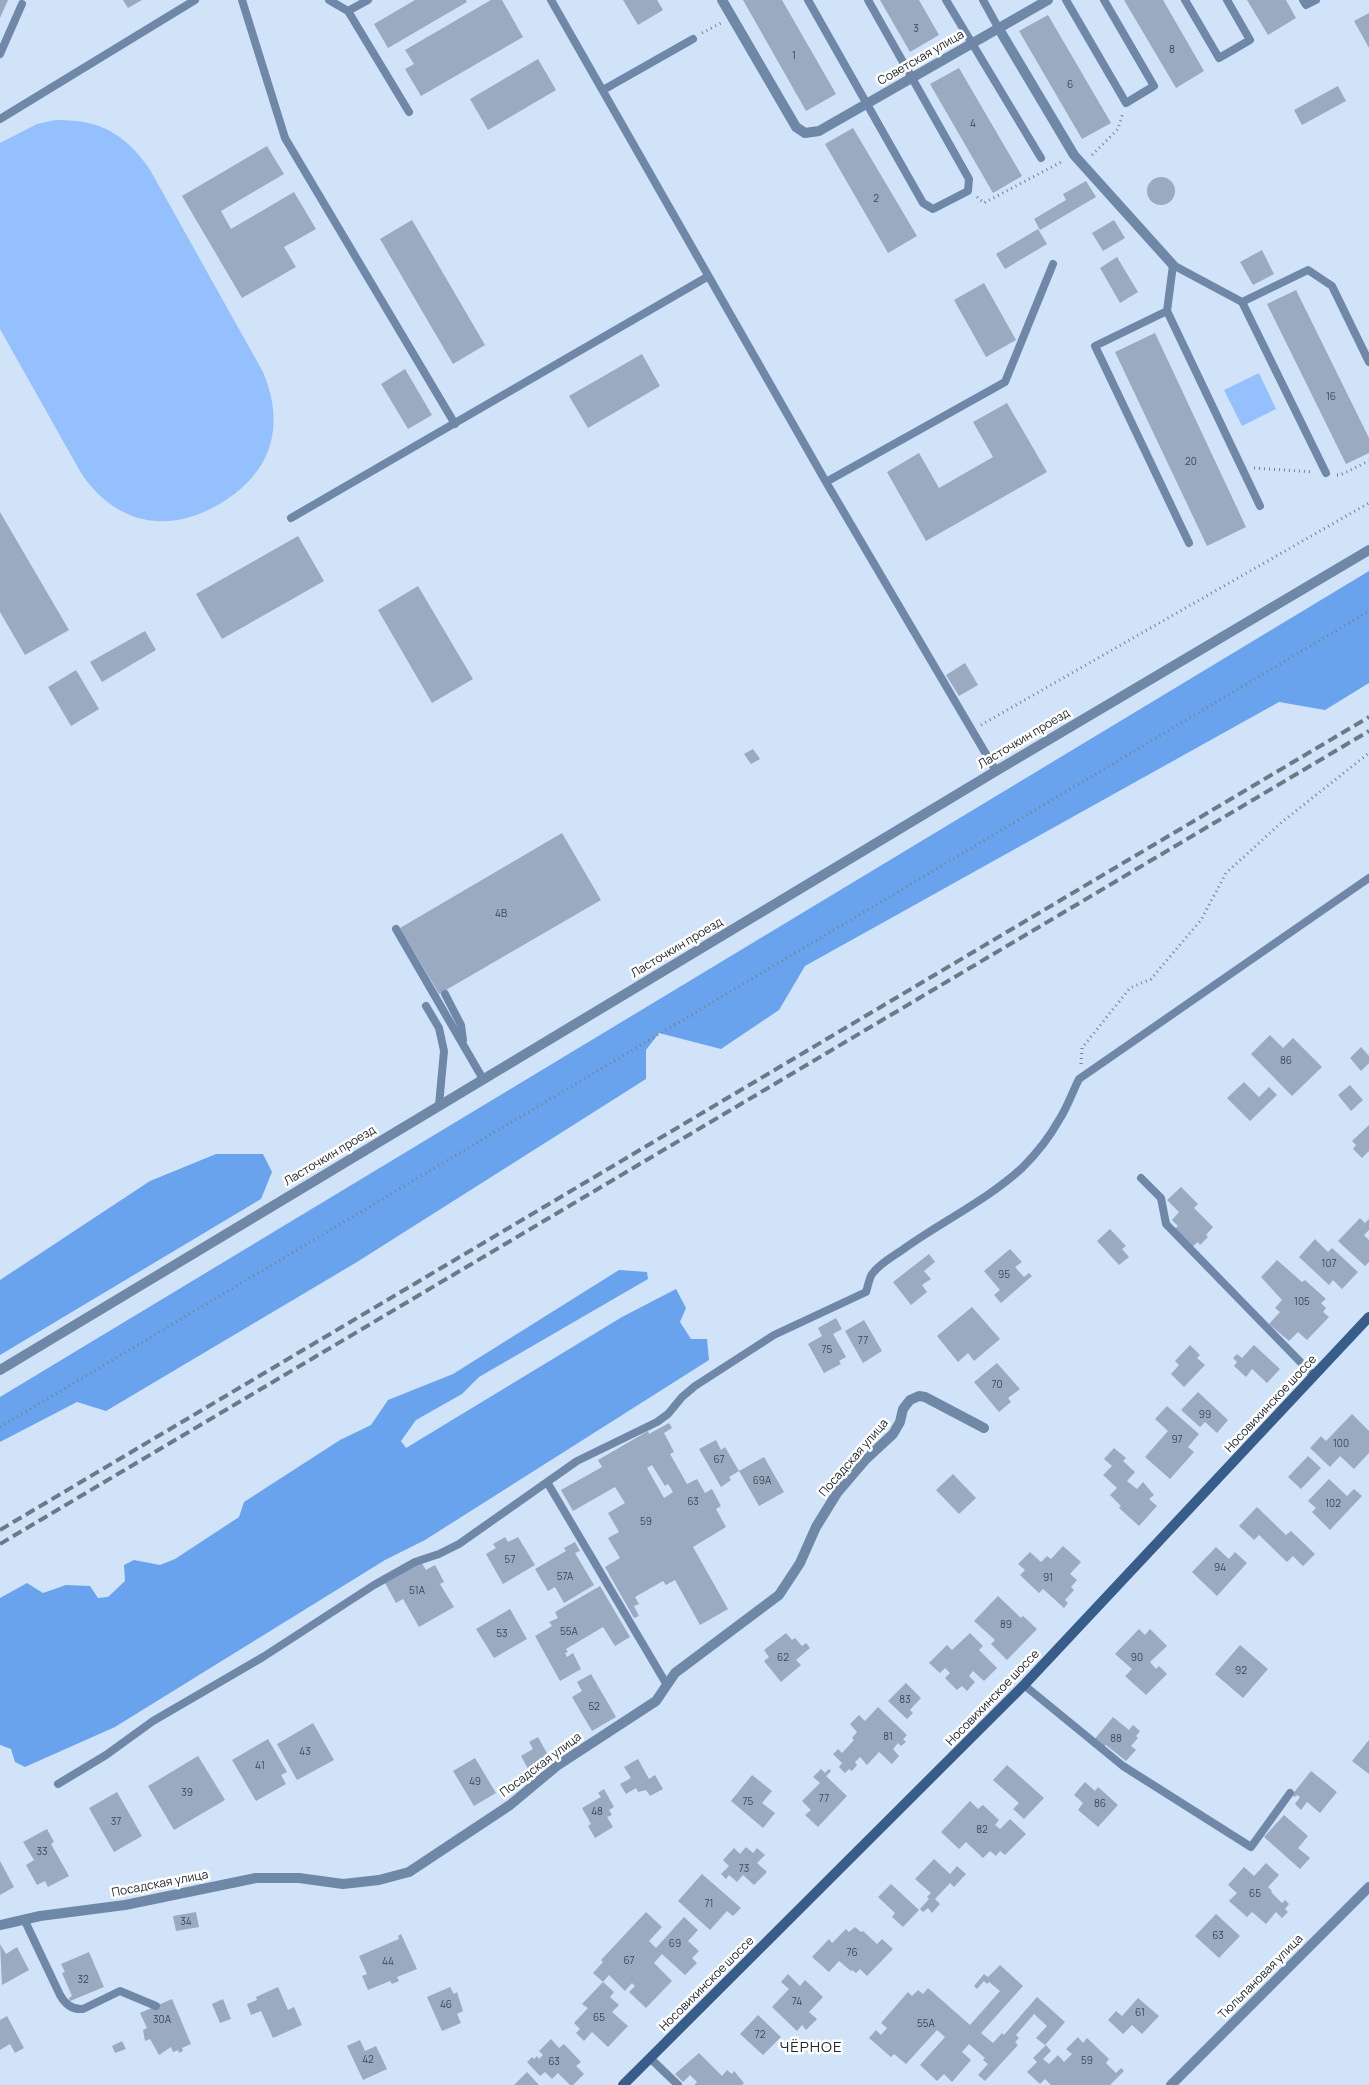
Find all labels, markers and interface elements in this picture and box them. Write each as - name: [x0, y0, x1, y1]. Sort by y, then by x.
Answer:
- house number: 3: [913, 23, 919, 35]
- street label: Советская улица: [875, 27, 967, 89]
- house number: 8: [1169, 44, 1175, 56]
- house number: 1: [792, 50, 796, 62]
- house number: 6: [1067, 79, 1073, 91]
- house number: 4: [970, 118, 976, 130]
- house number: 2: [873, 193, 879, 205]
- house number: 16: [1326, 391, 1336, 403]
- house number: 20: [1185, 456, 1197, 468]
- street label: Ласточкин проезд: [976, 706, 1072, 772]
- house number: 4В: [495, 908, 507, 920]
- street label: Ласточкин проезд: [629, 915, 725, 981]
- house number: 86: [1280, 1055, 1292, 1067]
- street label: Ласточкин проезд: [282, 1123, 378, 1189]
- house number: 107: [1321, 1258, 1337, 1270]
- house number: 95: [998, 1269, 1010, 1281]
- house number: 105: [1294, 1296, 1310, 1308]
- house number: 77: [858, 1335, 868, 1347]
- house number: 75: [822, 1344, 832, 1356]
- street label: Носовихинское шоссе: [1222, 1352, 1320, 1456]
- house number: 70: [991, 1379, 1003, 1391]
- house number: 99: [1199, 1409, 1211, 1421]
- street label: Посадская улица: [816, 1416, 892, 1500]
- house number: 97: [1171, 1434, 1183, 1446]
- house number: 100: [1333, 1438, 1349, 1450]
- house number: 67: [713, 1454, 725, 1466]
- house number: 69А: [753, 1475, 771, 1487]
- house number: 63: [687, 1496, 699, 1508]
- house number: 102: [1325, 1498, 1341, 1510]
- house number: 59: [640, 1516, 652, 1528]
- house number: 57: [505, 1554, 515, 1566]
- house number: 94: [1214, 1562, 1226, 1574]
- house number: 57А: [557, 1571, 573, 1583]
- house number: 91: [1043, 1572, 1053, 1584]
- house number: 51А: [409, 1585, 425, 1597]
- house number: 89: [1000, 1619, 1012, 1631]
- house number: 55А: [560, 1626, 578, 1638]
- house number: 53: [496, 1628, 508, 1640]
- street label: Носовихинское шоссе: [943, 1647, 1043, 1749]
- house number: 62: [777, 1652, 789, 1664]
- house number: 90: [1131, 1652, 1143, 1664]
- house number: 92: [1235, 1665, 1247, 1677]
- house number: 83: [899, 1694, 911, 1706]
- house number: 52: [588, 1701, 600, 1713]
- street label: Посадская улица: [498, 1730, 584, 1800]
- house number: 81: [883, 1731, 893, 1743]
- house number: 88: [1110, 1733, 1122, 1745]
- house number: 43: [299, 1746, 311, 1758]
- house number: 41: [255, 1760, 265, 1772]
- house number: 49: [469, 1776, 481, 1788]
- house number: 39: [181, 1787, 193, 1799]
- house number: 77: [819, 1793, 829, 1805]
- house number: 75: [743, 1796, 753, 1808]
- house number: 86: [1094, 1798, 1106, 1810]
- house number: 48: [591, 1806, 603, 1818]
- house number: 37: [111, 1816, 121, 1828]
- house number: 82: [976, 1824, 988, 1836]
- house number: 33: [36, 1846, 48, 1858]
- house number: 73: [739, 1863, 749, 1875]
- street label: Посадская улица: [111, 1868, 209, 1900]
- house number: 65: [1249, 1888, 1261, 1900]
- house number: 71: [705, 1898, 713, 1910]
- house number: 34: [180, 1916, 192, 1928]
- house number: 63: [1212, 1930, 1224, 1942]
- street label: Тюльпановая улица: [1216, 1932, 1306, 2022]
- street label: Носовихинское шоссе: [657, 1934, 757, 2034]
- house number: 69: [669, 1938, 681, 1950]
- house number: 76: [846, 1947, 858, 1959]
- house number: 67: [623, 1955, 635, 1967]
- house number: 44: [382, 1956, 394, 1968]
- house number: 32: [77, 1974, 89, 1986]
- house number: 74: [792, 1996, 802, 2008]
- house number: 46: [440, 1999, 452, 2011]
- house number: 61: [1135, 2007, 1145, 2019]
- house number: 65: [593, 2012, 605, 2024]
- house number: 30А: [153, 2014, 171, 2026]
- house number: 55А: [917, 2018, 935, 2030]
- house number: 72: [755, 2029, 765, 2041]
- district label: ЧЁРНОЕ: [779, 2039, 843, 2057]
- house number: 42: [362, 2054, 374, 2066]
- house number: 59: [1081, 2055, 1093, 2067]
- house number: 63: [548, 2056, 560, 2068]

